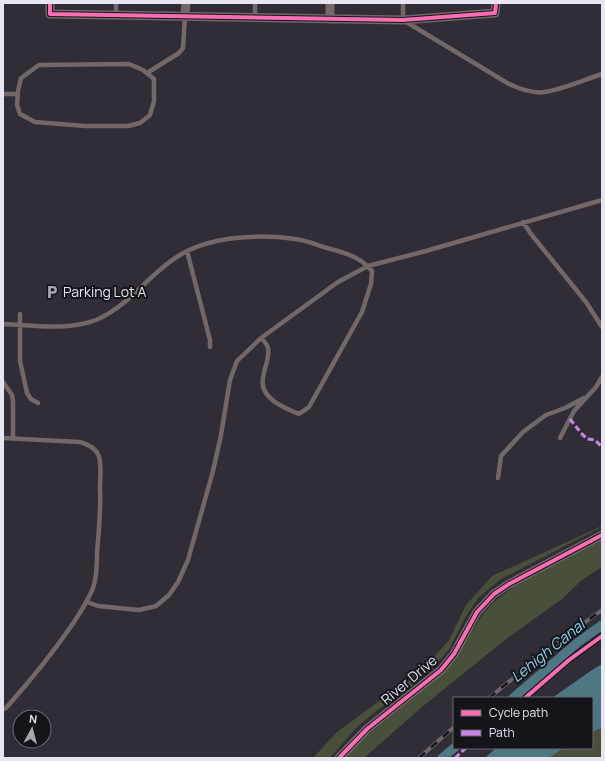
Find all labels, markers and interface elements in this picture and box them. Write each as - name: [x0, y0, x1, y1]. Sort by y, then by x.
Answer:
- place label: Parking Lot A: [63, 282, 146, 301]
- parking icon: Parking Lot A: [44, 284, 60, 300]
- water label: Lehigh Canal: [506, 613, 591, 687]
- street label: River Drive: [377, 651, 441, 709]
- legend: [453, 697, 593, 749]
- text: Cycle path: [489, 704, 548, 721]
- north arrow: [12, 709, 52, 749]
- text: N: [28, 711, 38, 727]
- text: Path: [489, 724, 515, 741]

